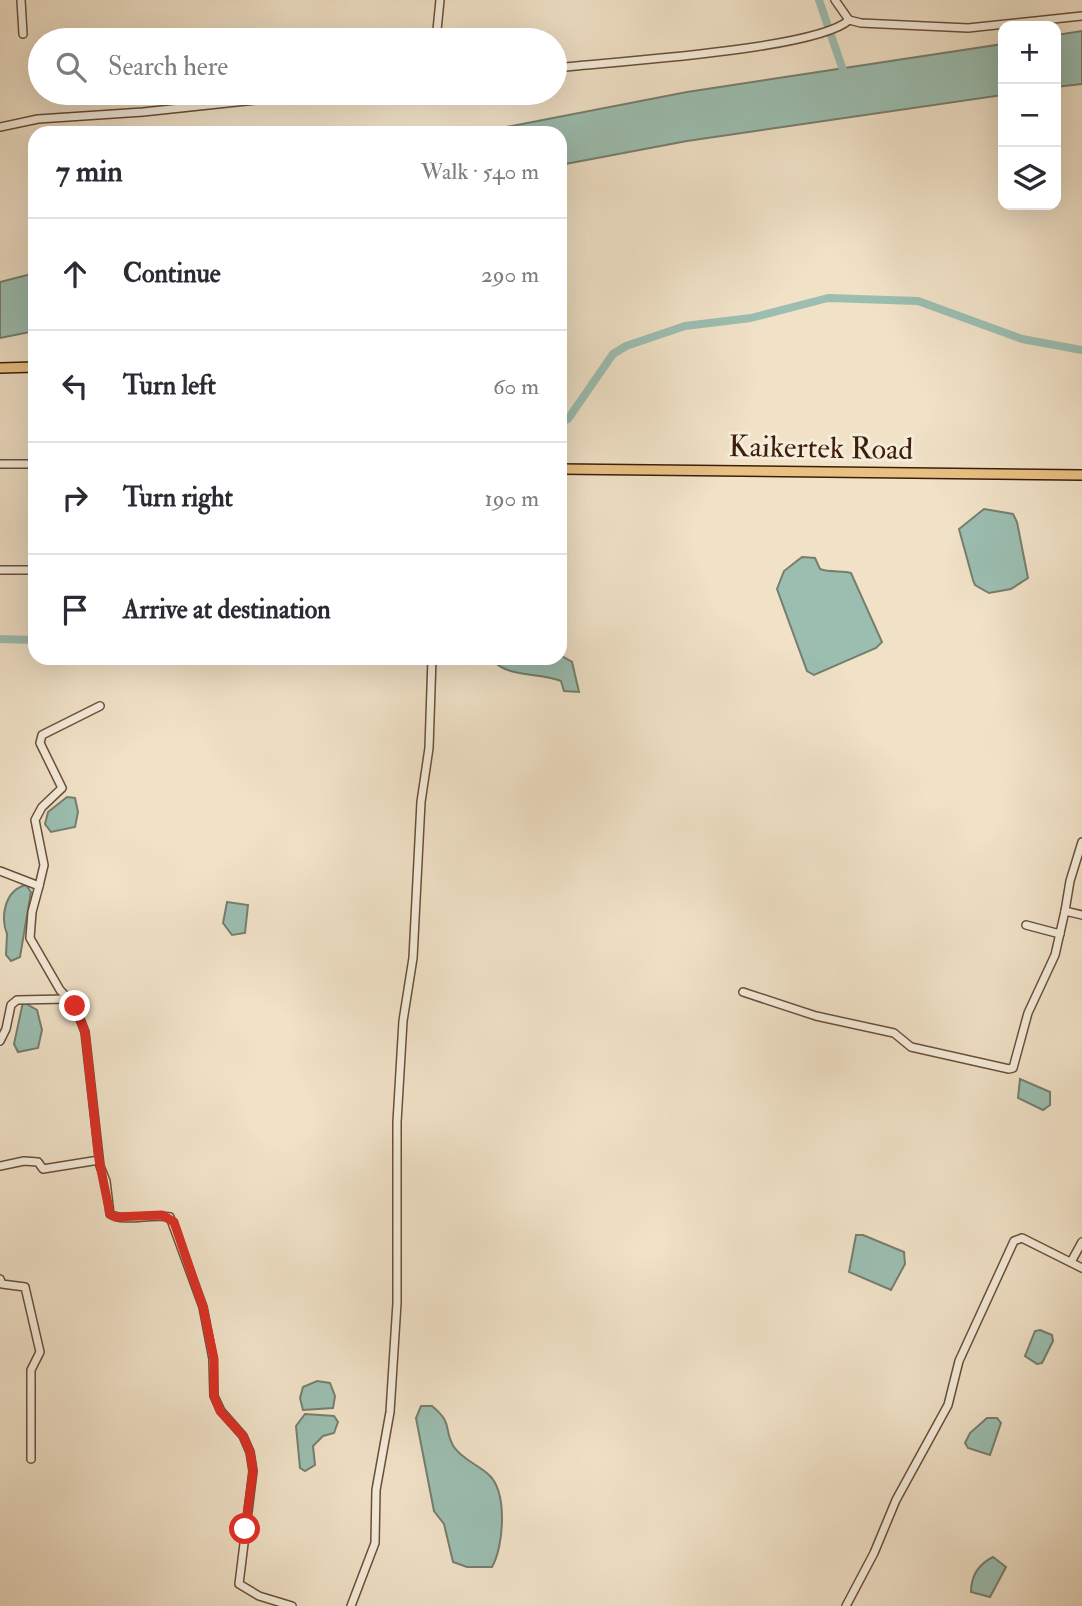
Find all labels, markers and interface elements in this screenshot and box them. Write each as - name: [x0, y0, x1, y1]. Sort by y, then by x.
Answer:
- map controls: [998, 21, 1061, 210]
- button: +: [998, 21, 1061, 84]
- search box: [28, 28, 567, 105]
- icon: search: [52, 48, 90, 86]
- text: Search here: [108, 51, 228, 83]
- button: −: [998, 84, 1061, 147]
- button: layers: [998, 147, 1061, 210]
- text: 7 min: [56, 153, 123, 190]
- text: Walk · 540 m: [421, 157, 539, 186]
- icon: ahead: [56, 255, 94, 293]
- text: Continue: [123, 258, 221, 290]
- text: 290 m: [481, 260, 539, 289]
- icon: left: [56, 367, 94, 405]
- text: Turn left: [123, 370, 216, 402]
- text: 60 m: [493, 372, 539, 401]
- street label: Kaikertek Road: [728, 428, 914, 468]
- icon: right: [56, 479, 94, 517]
- text: Turn right: [123, 482, 233, 514]
- text: 190 m: [485, 484, 539, 513]
- icon: arrive: [56, 591, 94, 629]
- text: Arrive at destination: [123, 594, 331, 626]
- route end: [59, 990, 90, 1021]
- route start: [229, 1513, 260, 1544]

